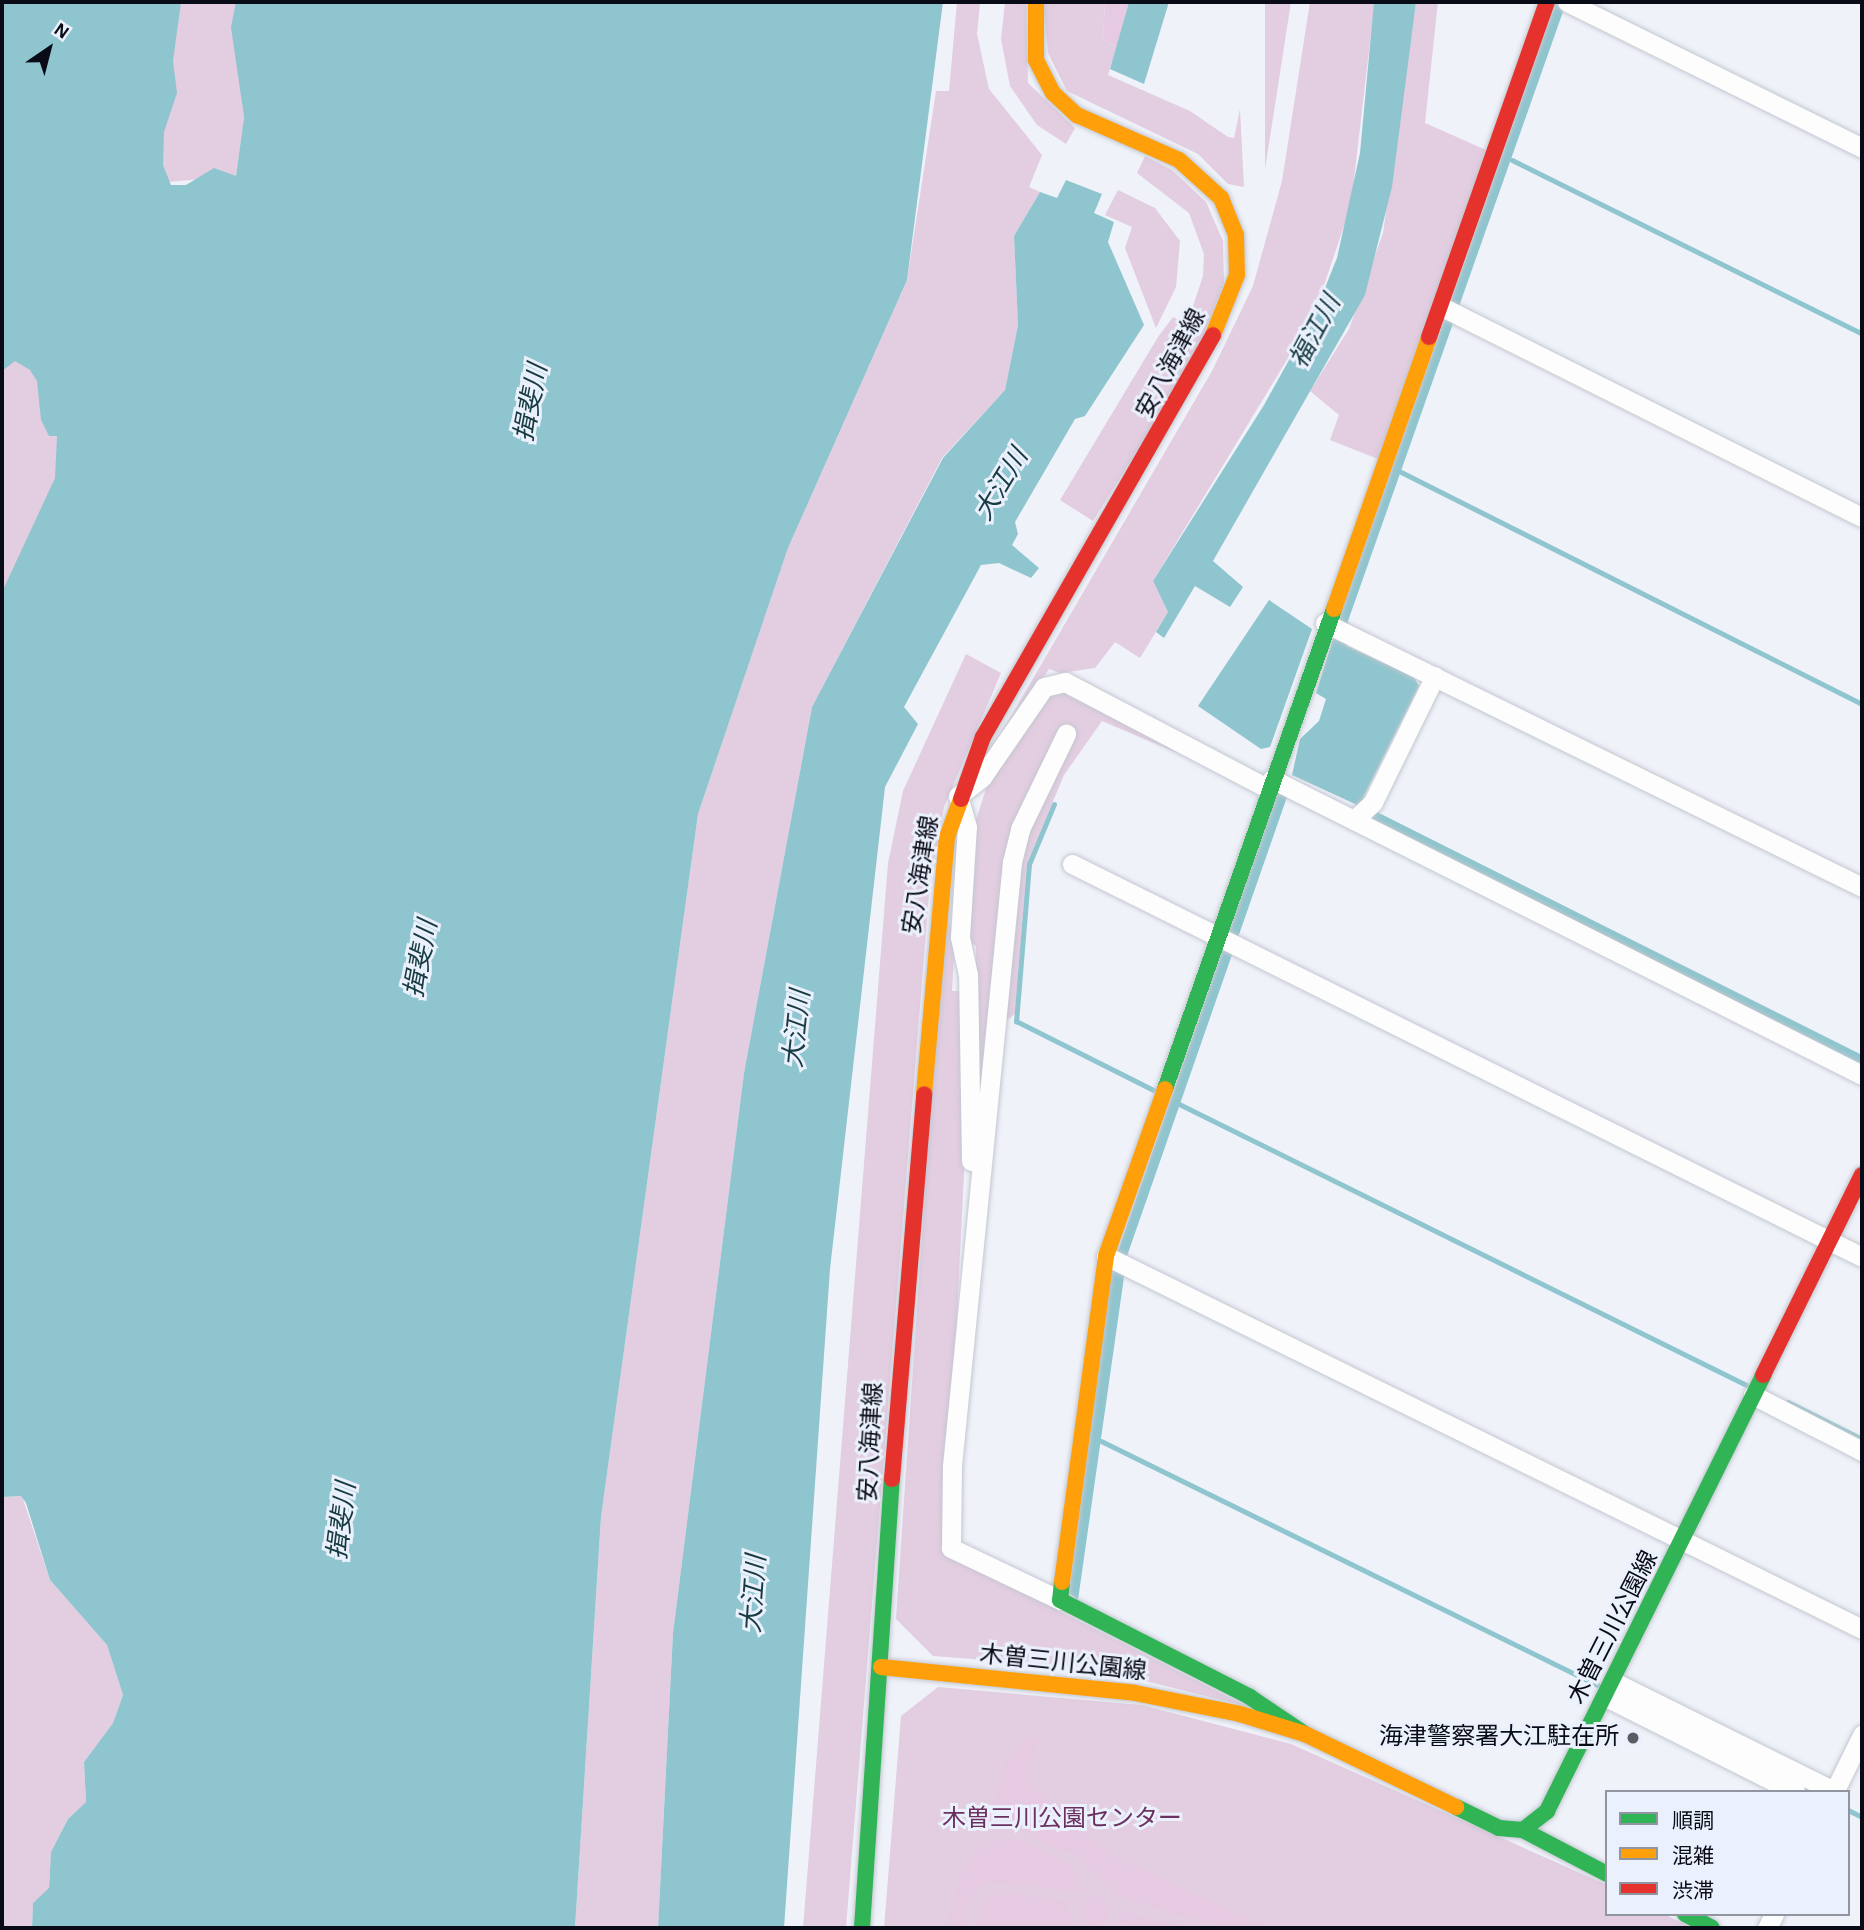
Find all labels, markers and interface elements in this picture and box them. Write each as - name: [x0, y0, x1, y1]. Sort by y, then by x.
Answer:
- north arrow: [14, 14, 84, 84]
- text: N: [50, 20, 72, 43]
- water label: 福江川: [1284, 290, 1348, 374]
- street label: 安八海津線: [1131, 304, 1213, 424]
- water label: 揖斐川: [509, 362, 555, 444]
- water label: 大江川: [969, 444, 1035, 526]
- street label: 安八海津線: [898, 813, 946, 937]
- water label: 揖斐川: [399, 918, 445, 1000]
- water label: 大江川: [778, 989, 818, 1069]
- street label: 安八海津線: [854, 1381, 890, 1503]
- water label: 揖斐川: [323, 1480, 363, 1562]
- street label: 木曽三川公園線: [1563, 1547, 1665, 1709]
- water label: 大江川: [737, 1554, 773, 1634]
- street label: 木曽三川公園線: [978, 1641, 1148, 1687]
- place label: 海津警察署大江駐在所: [1379, 1724, 1619, 1752]
- marker: 海津警察署大江駐在所: [1625, 1730, 1641, 1746]
- legend: [1605, 1790, 1850, 1916]
- park label: 木曽三川公園センター: [942, 1806, 1182, 1834]
- text: 順調: [1672, 1811, 1714, 1832]
- text: 混雑: [1672, 1846, 1714, 1867]
- text: 渋滞: [1672, 1881, 1714, 1902]

